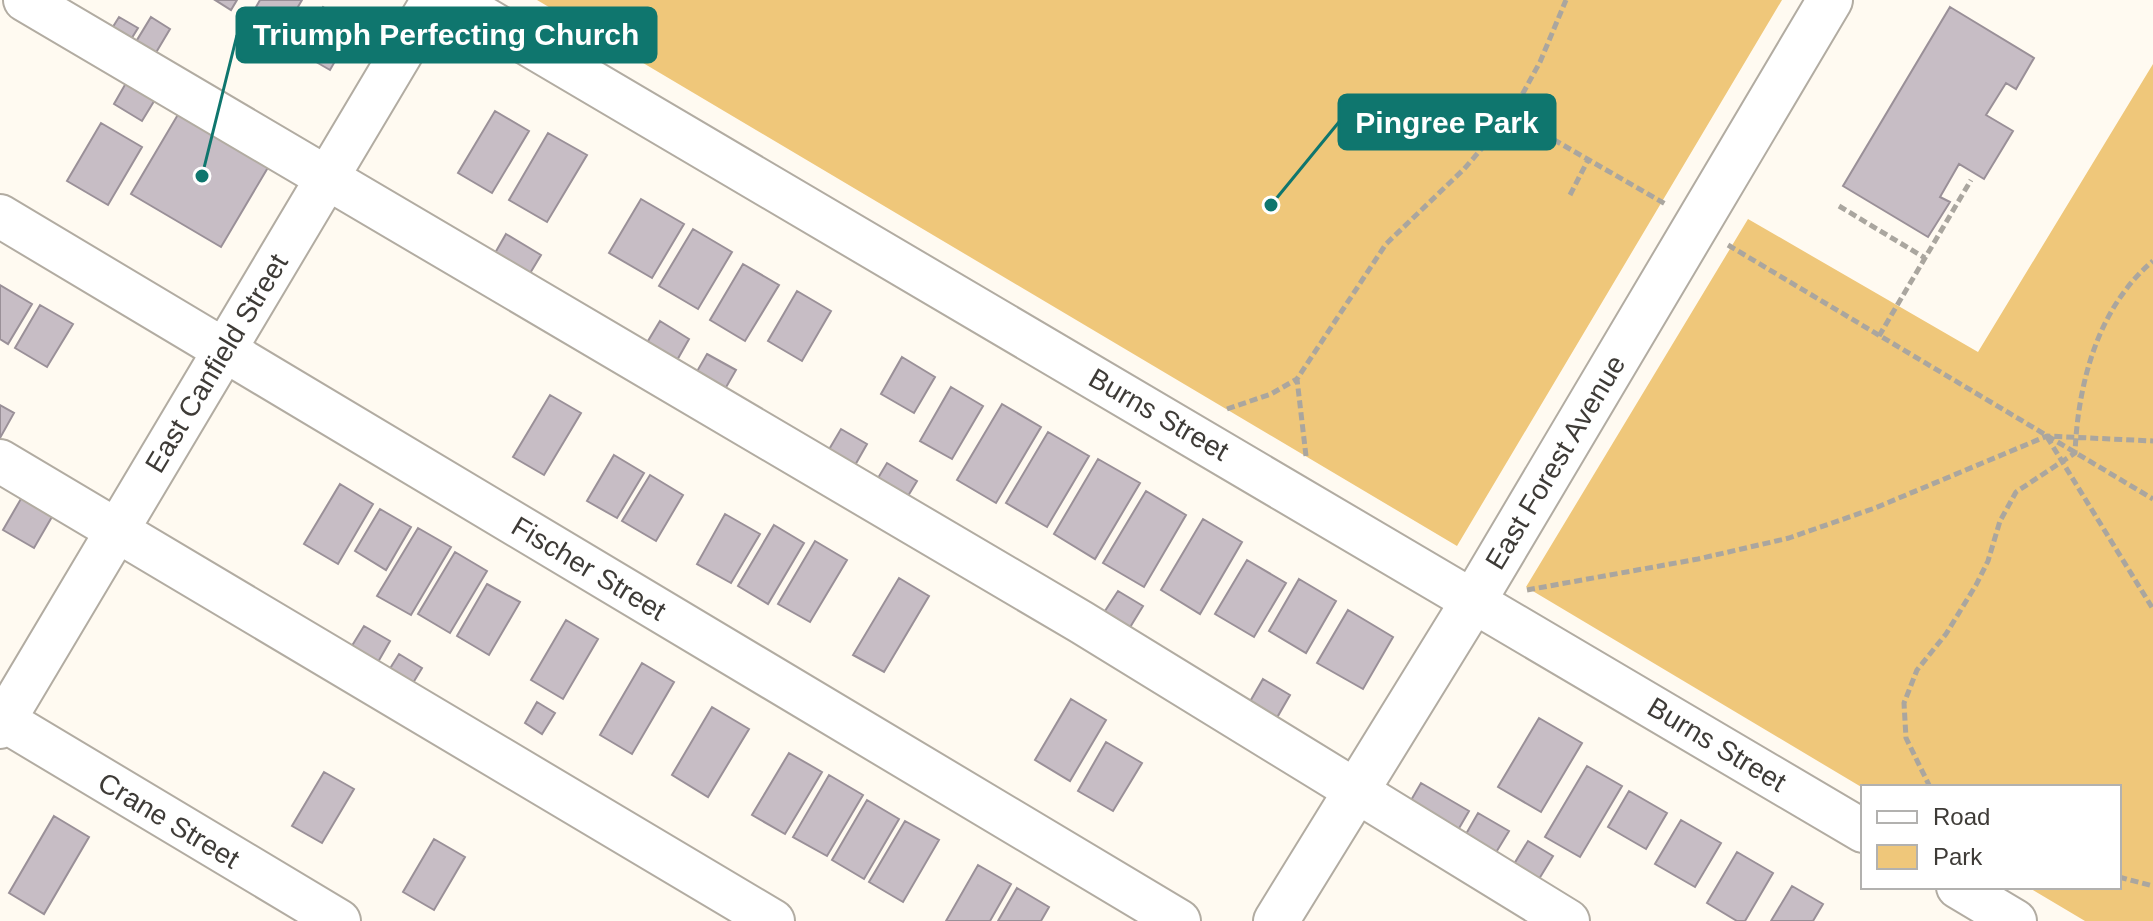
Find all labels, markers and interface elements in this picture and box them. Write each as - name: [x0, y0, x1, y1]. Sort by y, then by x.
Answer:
- callout: Triumph Perfecting Church: [237, 8, 656, 62]
- text: Triumph Perfecting Church: [253, 18, 639, 51]
- callout: Pingree Park: [1339, 95, 1555, 149]
- text: Pingree Park: [1355, 106, 1539, 139]
- street label: East Canfield Street: [139, 248, 294, 478]
- street label: East Forest Avenue: [1479, 350, 1632, 575]
- street label: Burns Street: [1084, 362, 1234, 467]
- street label: Fischer Street: [506, 510, 672, 627]
- street label: Burns Street: [1642, 691, 1792, 798]
- street label: Crane Street: [93, 766, 245, 875]
- legend: [1861, 785, 2121, 889]
- text: Road: [1933, 803, 1990, 830]
- text: Park: [1933, 843, 1983, 870]

